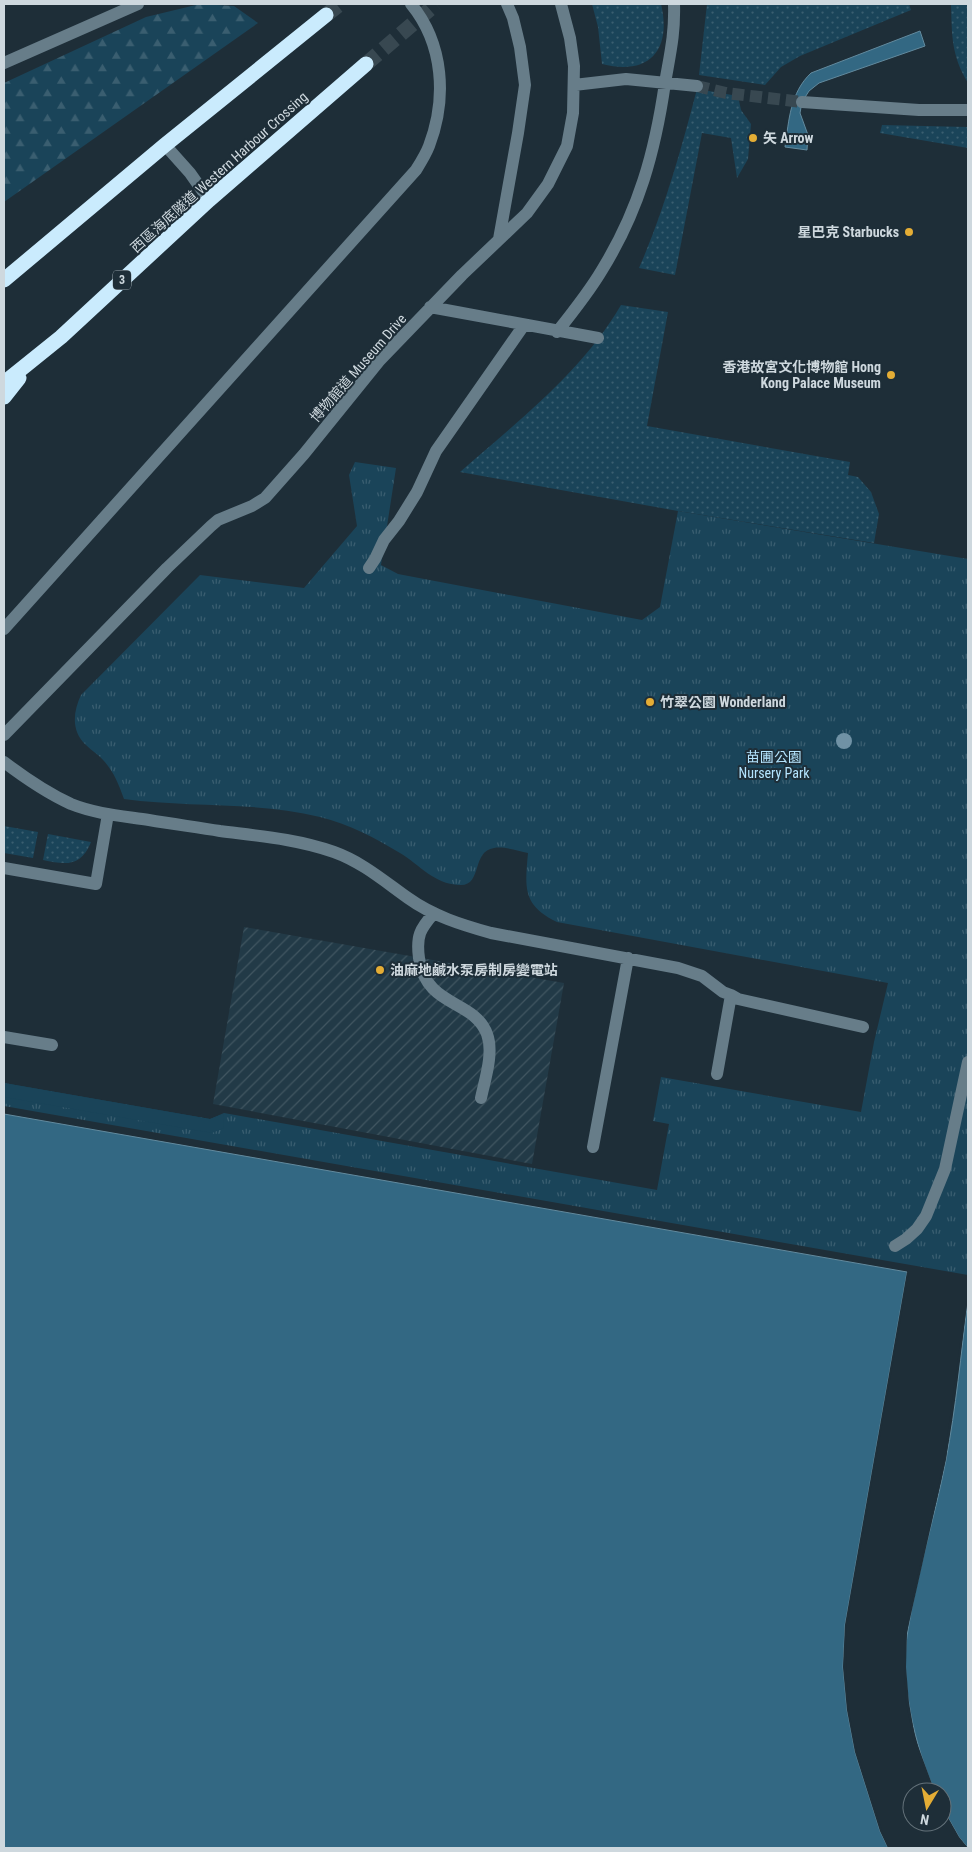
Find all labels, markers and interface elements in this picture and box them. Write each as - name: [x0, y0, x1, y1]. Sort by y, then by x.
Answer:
- street label: 西區海底隧道 Western Harbour Crossing: [127, 88, 311, 256]
- place label: 矢 Arrow: [763, 130, 814, 146]
- marker: 矢 Arrow: [747, 132, 759, 144]
- place label: 星巴克 Starbucks: [797, 224, 899, 240]
- marker: 星巴克 Starbucks: [903, 226, 915, 238]
- road number: 3: [113, 270, 131, 290]
- street label: 博物館道 Museum Drive: [307, 310, 410, 425]
- place label: 香港故宮文化博物館 Hong Kong Palace Museum: [722, 359, 881, 391]
- marker: 香港故宮文化博物館 Hong Kong Palace Museum: [885, 369, 897, 381]
- place label: 竹翠公園 Wonderland: [660, 694, 786, 710]
- marker: 竹翠公園 Wonderland: [644, 696, 656, 708]
- park label: 苗圃公園 Nursery Park: [738, 749, 810, 781]
- place label: 油麻地鹹水泵房制房變電站: [390, 962, 558, 978]
- marker: 油麻地鹹水泵房制房變電站: [374, 964, 386, 976]
- north arrow: [902, 1782, 952, 1832]
- text: N: [919, 1811, 930, 1828]

